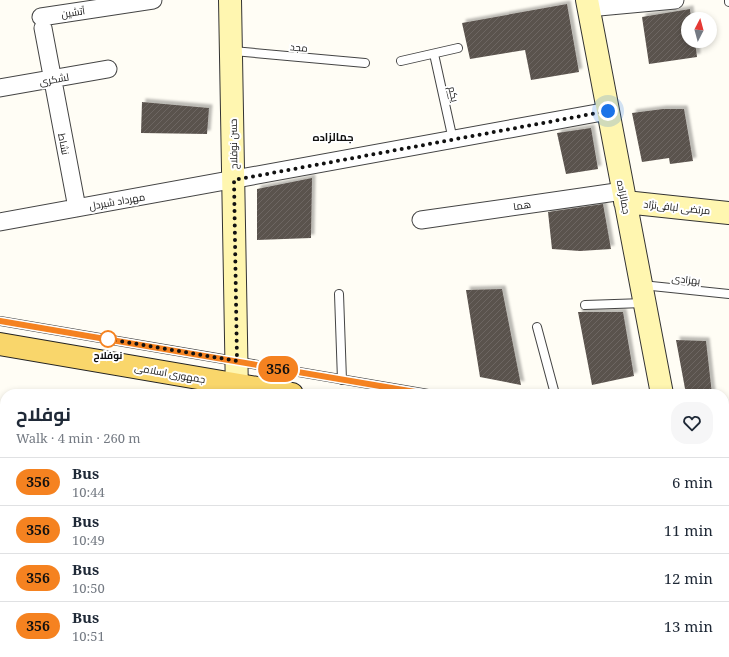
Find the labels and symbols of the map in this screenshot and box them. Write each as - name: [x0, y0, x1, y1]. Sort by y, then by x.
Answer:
- street label: آتشین: [60, 3, 86, 21]
- north arrow: [681, 12, 717, 48]
- street label: مجد: [290, 39, 308, 55]
- street label: لشکری: [38, 70, 70, 88]
- street label: یکم: [444, 85, 463, 104]
- your location: [598, 101, 618, 121]
- street label: حسن نوفلاح: [226, 119, 240, 169]
- district label: جمالزاده: [313, 129, 354, 144]
- street label: نشاط: [55, 132, 73, 156]
- street label: جمالزاده: [614, 179, 634, 215]
- street label: مهرداد شیردل: [88, 189, 146, 213]
- street label: هما: [512, 197, 532, 213]
- street label: مرتضی لبافی‌نژاد: [643, 197, 711, 217]
- street label: بهزادی: [671, 271, 701, 287]
- marker: نوفلاح: [99, 330, 117, 348]
- place label: نوفلاح: [94, 348, 122, 363]
- line badge: 356: [255, 356, 301, 382]
- street label: جمهوری اسلامی: [133, 360, 207, 386]

